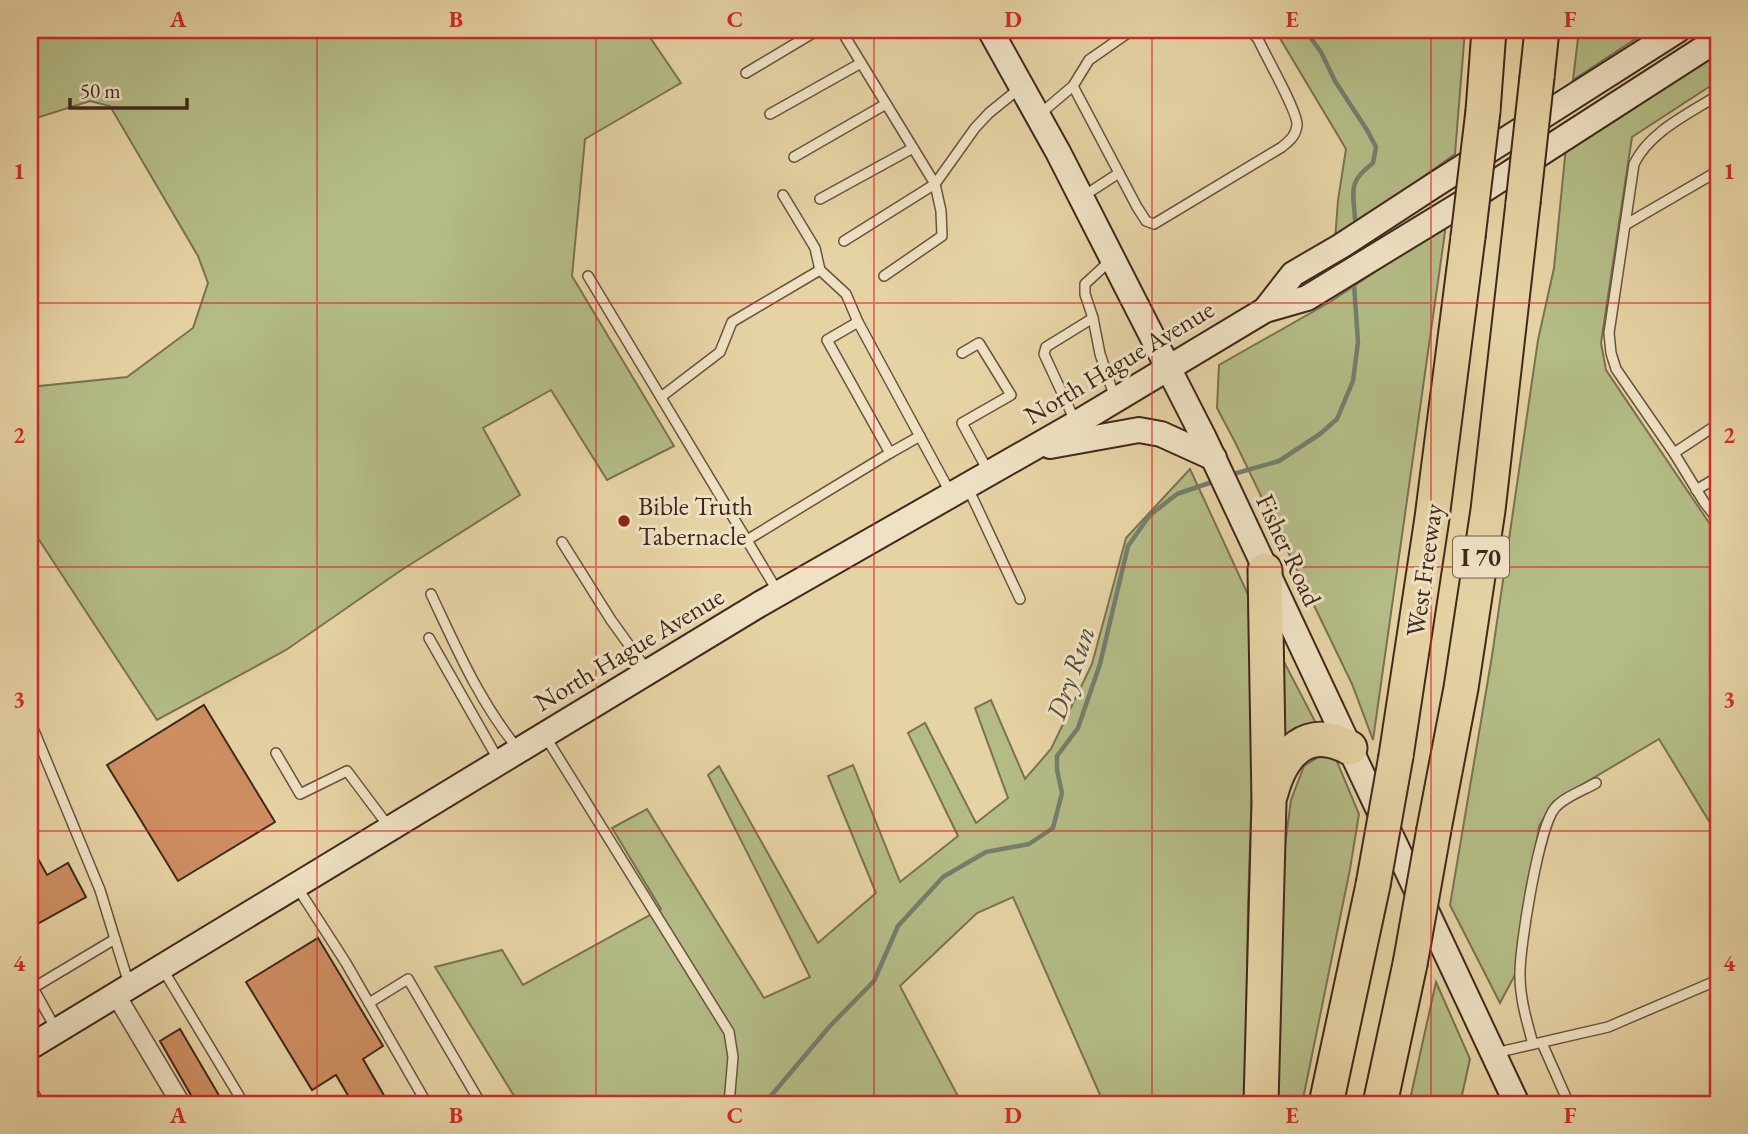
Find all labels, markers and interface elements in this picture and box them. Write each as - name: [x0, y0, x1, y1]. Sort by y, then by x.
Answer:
- text: A: [169, 4, 187, 34]
- text: B: [449, 4, 463, 34]
- text: C: [727, 4, 743, 34]
- text: D: [1004, 4, 1022, 34]
- text: E: [1285, 4, 1299, 34]
- text: F: [1564, 4, 1577, 34]
- scale bar: [70, 66, 187, 110]
- text: 50 m: [80, 77, 121, 104]
- text: 1: [13, 156, 25, 186]
- text: 1: [1723, 156, 1735, 186]
- street label: North Hague Avenue: [1018, 292, 1220, 432]
- text: 2: [13, 420, 25, 450]
- text: 2: [1723, 420, 1735, 450]
- street label: Fisher Road: [1248, 488, 1330, 612]
- place label: Bible Truth Tabernacle: [638, 489, 753, 553]
- street label: West Freeway: [1398, 501, 1450, 639]
- marker: Bible Truth Tabernacle: [616, 513, 632, 529]
- road number: I 70: [1453, 536, 1509, 578]
- street label: North Hague Avenue: [528, 579, 730, 719]
- water label: Dry Run: [1037, 622, 1103, 725]
- text: 3: [13, 684, 25, 714]
- text: 3: [1723, 684, 1735, 714]
- text: 4: [13, 948, 26, 978]
- text: 4: [1723, 948, 1736, 978]
- text: A: [169, 1100, 187, 1130]
- text: B: [449, 1100, 463, 1130]
- text: C: [727, 1100, 743, 1130]
- text: D: [1004, 1100, 1022, 1130]
- text: E: [1285, 1100, 1299, 1130]
- text: F: [1564, 1100, 1577, 1130]

